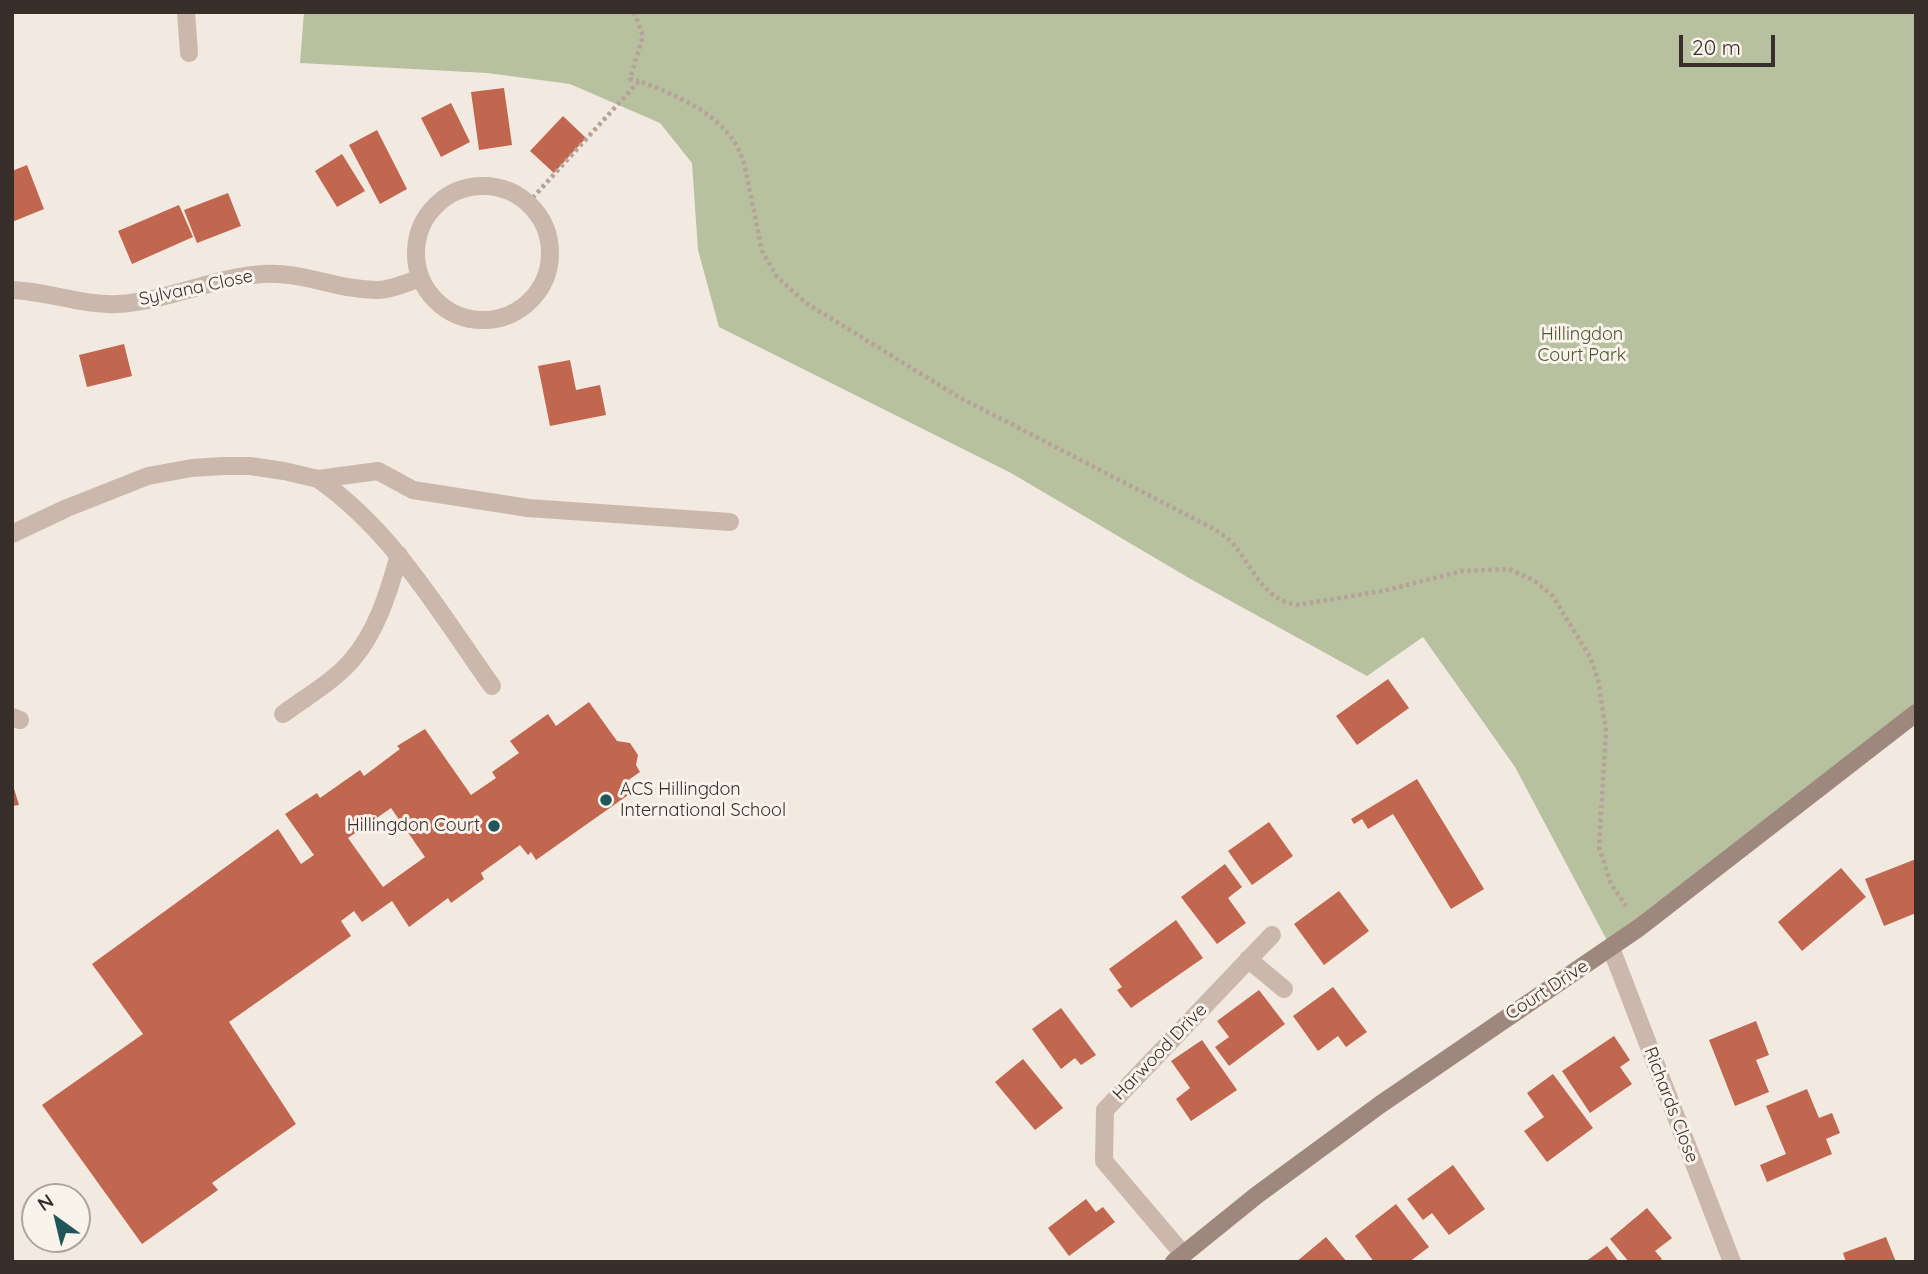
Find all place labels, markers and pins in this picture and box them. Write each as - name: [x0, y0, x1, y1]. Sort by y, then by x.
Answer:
- place label: ACS Hillingdon International School: [620, 779, 786, 822]
- marker: ACS Hillingdon International School: [598, 792, 614, 808]
- place label: Hillingdon Court: [347, 815, 480, 837]
- marker: Hillingdon Court: [486, 818, 502, 834]

